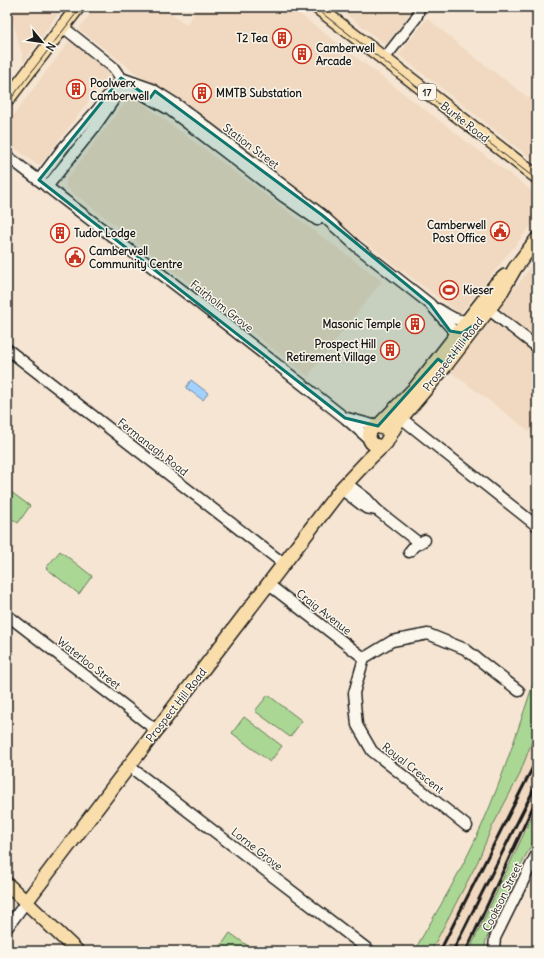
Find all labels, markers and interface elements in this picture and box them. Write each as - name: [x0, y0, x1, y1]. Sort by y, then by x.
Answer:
- north arrow: [22, 22, 62, 62]
- building icon: T2 Tea: [271, 27, 293, 49]
- place label: T2 Tea: [236, 31, 269, 45]
- text: N: [43, 40, 59, 54]
- place label: Camberwell Arcade: [316, 41, 375, 68]
- building icon: Camberwell Arcade: [291, 43, 313, 65]
- place label: Poolwerx Camberwell: [90, 76, 149, 103]
- building icon: Poolwerx Camberwell: [65, 78, 87, 100]
- building icon: MMTB Substation: [191, 82, 213, 104]
- road number: 17: [418, 84, 436, 100]
- place label: MMTB Substation: [216, 86, 302, 100]
- street label: Burke Road: [438, 99, 493, 146]
- street label: Station Street: [220, 120, 282, 172]
- place label: Camberwell Post Office: [427, 218, 486, 245]
- public building icon: Camberwell Post Office: [489, 220, 511, 242]
- building icon: Tudor Lodge: [49, 222, 71, 244]
- place label: Tudor Lodge: [74, 226, 136, 241]
- place label: Camberwell Community Centre: [89, 244, 182, 272]
- public building icon: Camberwell Community Centre: [64, 246, 86, 268]
- street label: Fairholm Grove: [188, 277, 256, 335]
- sports icon: Kieser: [438, 279, 460, 301]
- place label: Kieser: [463, 283, 494, 297]
- building icon: Masonic Temple: [404, 313, 426, 335]
- street label: Prospect Hill Road: [420, 314, 487, 394]
- place label: Masonic Temple: [322, 317, 401, 332]
- place label: Prospect Hill Retirement Village: [286, 337, 376, 365]
- building icon: Prospect Hill Retirement Village: [379, 339, 401, 361]
- street label: Fermanagh Road: [115, 415, 191, 479]
- street label: Craig Avenue: [294, 586, 354, 638]
- street label: Waterloo Street: [54, 634, 124, 692]
- street label: Prospect Hill Road: [143, 665, 210, 745]
- street label: Royal Crescent: [379, 740, 447, 797]
- street label: Lorne Grove: [229, 825, 285, 873]
- street label: Cookson Street: [479, 860, 525, 934]

